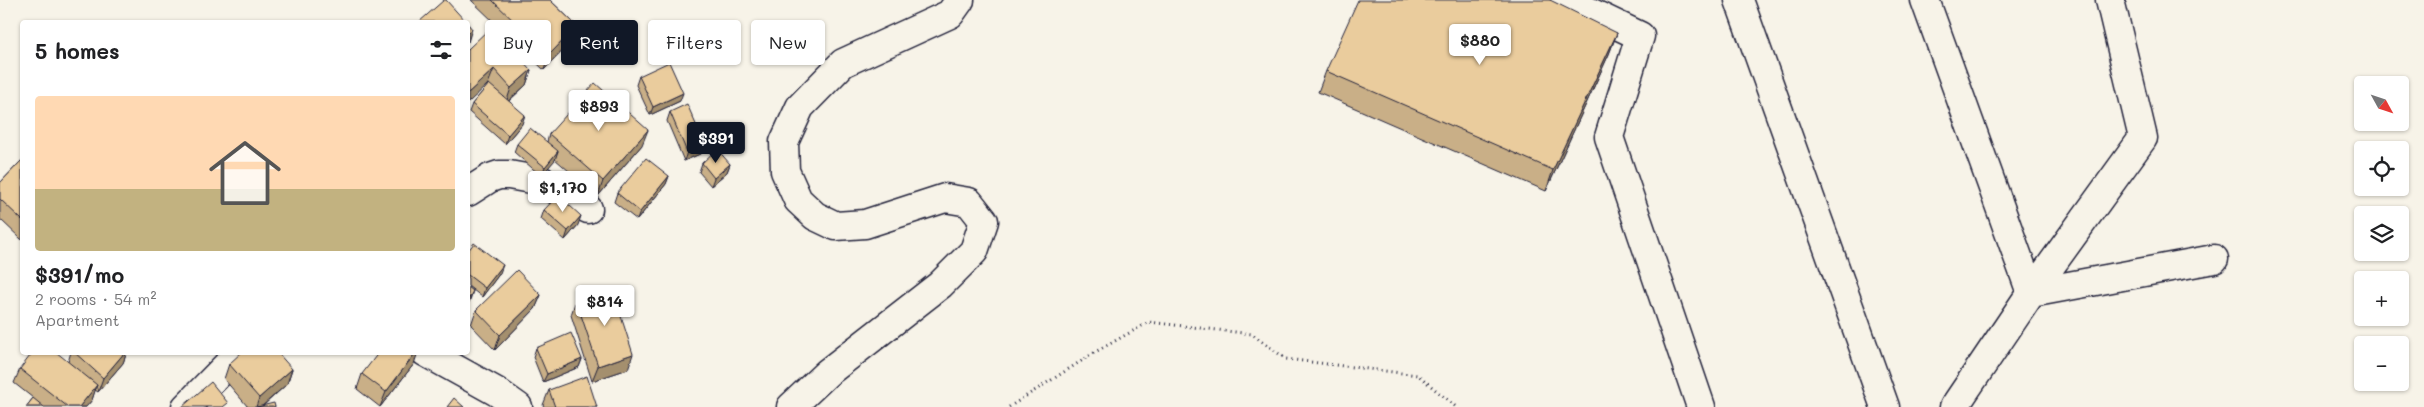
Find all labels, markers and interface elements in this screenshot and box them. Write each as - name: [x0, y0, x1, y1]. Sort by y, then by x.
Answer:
- chip: Buy: [485, 20, 551, 65]
- chip: Rent: [561, 20, 638, 65]
- chip: Filters: [648, 20, 741, 65]
- chip: New: [751, 20, 825, 65]
- pin: $880: [1450, 23, 1510, 66]
- text: $880: [1460, 29, 1500, 50]
- icon: filters: [427, 36, 455, 64]
- text: 5 homes: [35, 37, 120, 64]
- north arrow: [2354, 76, 2409, 131]
- map controls: [2354, 76, 2409, 391]
- pin: $893: [569, 90, 629, 132]
- text: $893: [579, 95, 619, 116]
- pin: $391: [686, 121, 746, 164]
- text: $391: [698, 127, 734, 148]
- icon: home: [200, 128, 290, 218]
- button: locate: [2354, 141, 2409, 196]
- pin: $1,170: [522, 170, 604, 213]
- text: $1,170: [539, 176, 587, 197]
- button: layers: [2354, 206, 2409, 261]
- text: $391/mo: [35, 261, 124, 288]
- button: +: [2354, 271, 2409, 326]
- pin: $814: [575, 284, 635, 327]
- text: 2 rooms · 54 m²: [35, 288, 156, 309]
- text: $814: [586, 290, 624, 311]
- text: Apartment: [35, 309, 120, 330]
- button: −: [2354, 336, 2409, 391]

